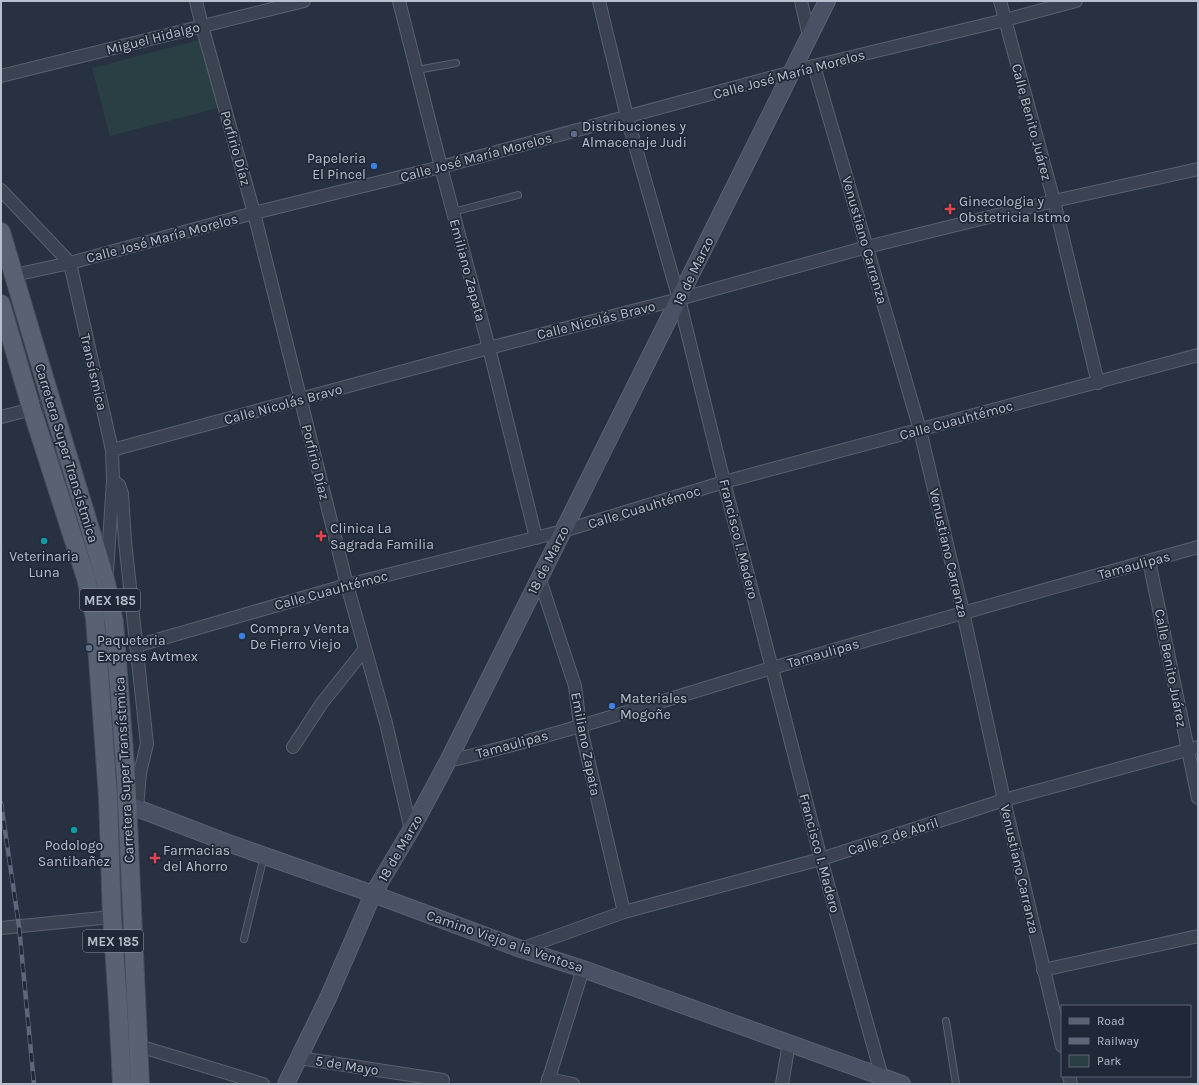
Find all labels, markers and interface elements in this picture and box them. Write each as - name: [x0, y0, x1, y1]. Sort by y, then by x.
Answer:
- street label: Miguel Hidalgo: [105, 19, 202, 58]
- street label: Calle José María Morelos: [711, 46, 867, 103]
- street label: Calle Benito Juárez: [1008, 62, 1055, 182]
- street label: Porfirio Díaz: [217, 109, 254, 188]
- place label: Distribuciones y Almacenaje Judi: [582, 118, 687, 151]
- street label: Calle José María Morelos: [398, 129, 554, 186]
- marker: Distribuciones y Almacenaje Judi: [569, 129, 579, 139]
- place label: Papeleria El Pincel: [307, 150, 366, 183]
- marker: Papeleria El Pincel: [369, 161, 379, 171]
- street label: Venustiano Carranza: [838, 174, 891, 306]
- place label: Ginecologia y Obstetricia Istmo: [959, 193, 1070, 226]
- marker: Ginecologia y Obstetricia Istmo: [944, 203, 956, 215]
- street label: Calle José María Morelos: [84, 210, 240, 267]
- street label: Emiliano Zapata: [446, 217, 489, 323]
- street label: 18 de Marzo: [670, 234, 717, 308]
- street label: Calle Nicolás Bravo: [535, 298, 657, 343]
- street label: Transísmica: [76, 332, 111, 412]
- street label: Carretera Super Transístmica: [31, 362, 102, 545]
- street label: Calle Nicolás Bravo: [222, 381, 344, 428]
- street label: Calle Cuauhtémoc: [898, 397, 1015, 444]
- street label: Porfirio Díaz: [298, 423, 333, 502]
- street label: Francisco I. Madero: [715, 477, 762, 601]
- street label: Calle Cuauhtémoc: [586, 482, 702, 533]
- street label: Venustiano Carranza: [925, 487, 972, 620]
- place label: Clinica La Sagrada Familia: [330, 520, 434, 553]
- street label: 18 de Marzo: [524, 523, 573, 597]
- marker: Clinica La Sagrada Familia: [315, 530, 327, 542]
- marker: Veterinaria Luna: [39, 536, 49, 546]
- place label: Veterinaria Luna: [9, 548, 79, 581]
- street label: Tamaulipas: [1096, 548, 1172, 583]
- street label: Calle Cuauhtémoc: [273, 567, 390, 614]
- road number: MEX 185: [80, 589, 140, 611]
- street label: Calle Benito Juárez: [1151, 608, 1190, 729]
- place label: Compra y Venta De Fierro Viejo: [250, 620, 349, 653]
- marker: Compra y Venta De Fierro Viejo: [237, 631, 247, 641]
- place label: Paqueteria Express Avtmex: [97, 632, 198, 665]
- street label: Tamaulipas: [785, 635, 861, 672]
- marker: Paqueteria Express Avtmex: [84, 643, 94, 653]
- street label: Carretera Super Transístmica: [111, 676, 138, 863]
- place label: Materiales Mogoñe: [620, 690, 687, 723]
- street label: Emiliano Zapata: [567, 691, 604, 797]
- marker: Materiales Mogoñe: [607, 701, 617, 711]
- street label: Tamaulipas: [474, 727, 550, 762]
- street label: Francisco I. Madero: [795, 792, 844, 915]
- street label: Venustiano Carranza: [996, 803, 1043, 936]
- street label: 18 de Marzo: [374, 812, 426, 885]
- street label: Calle 2 de Abril: [846, 814, 941, 859]
- marker: Podologo Santibañez: [69, 825, 79, 835]
- place label: Podologo Santibañez: [38, 837, 110, 870]
- place label: Farmacias del Ahorro: [163, 842, 230, 875]
- marker: Farmacias del Ahorro: [150, 853, 160, 863]
- street label: Camino Viejo a la Ventosa: [424, 907, 585, 976]
- road number: MEX 185: [83, 930, 143, 952]
- legend: [1061, 1005, 1191, 1077]
- text: Road: [1097, 1014, 1125, 1028]
- text: Railway: [1097, 1034, 1139, 1048]
- street label: 5 de Mayo: [314, 1052, 380, 1079]
- text: Park: [1097, 1054, 1122, 1068]

